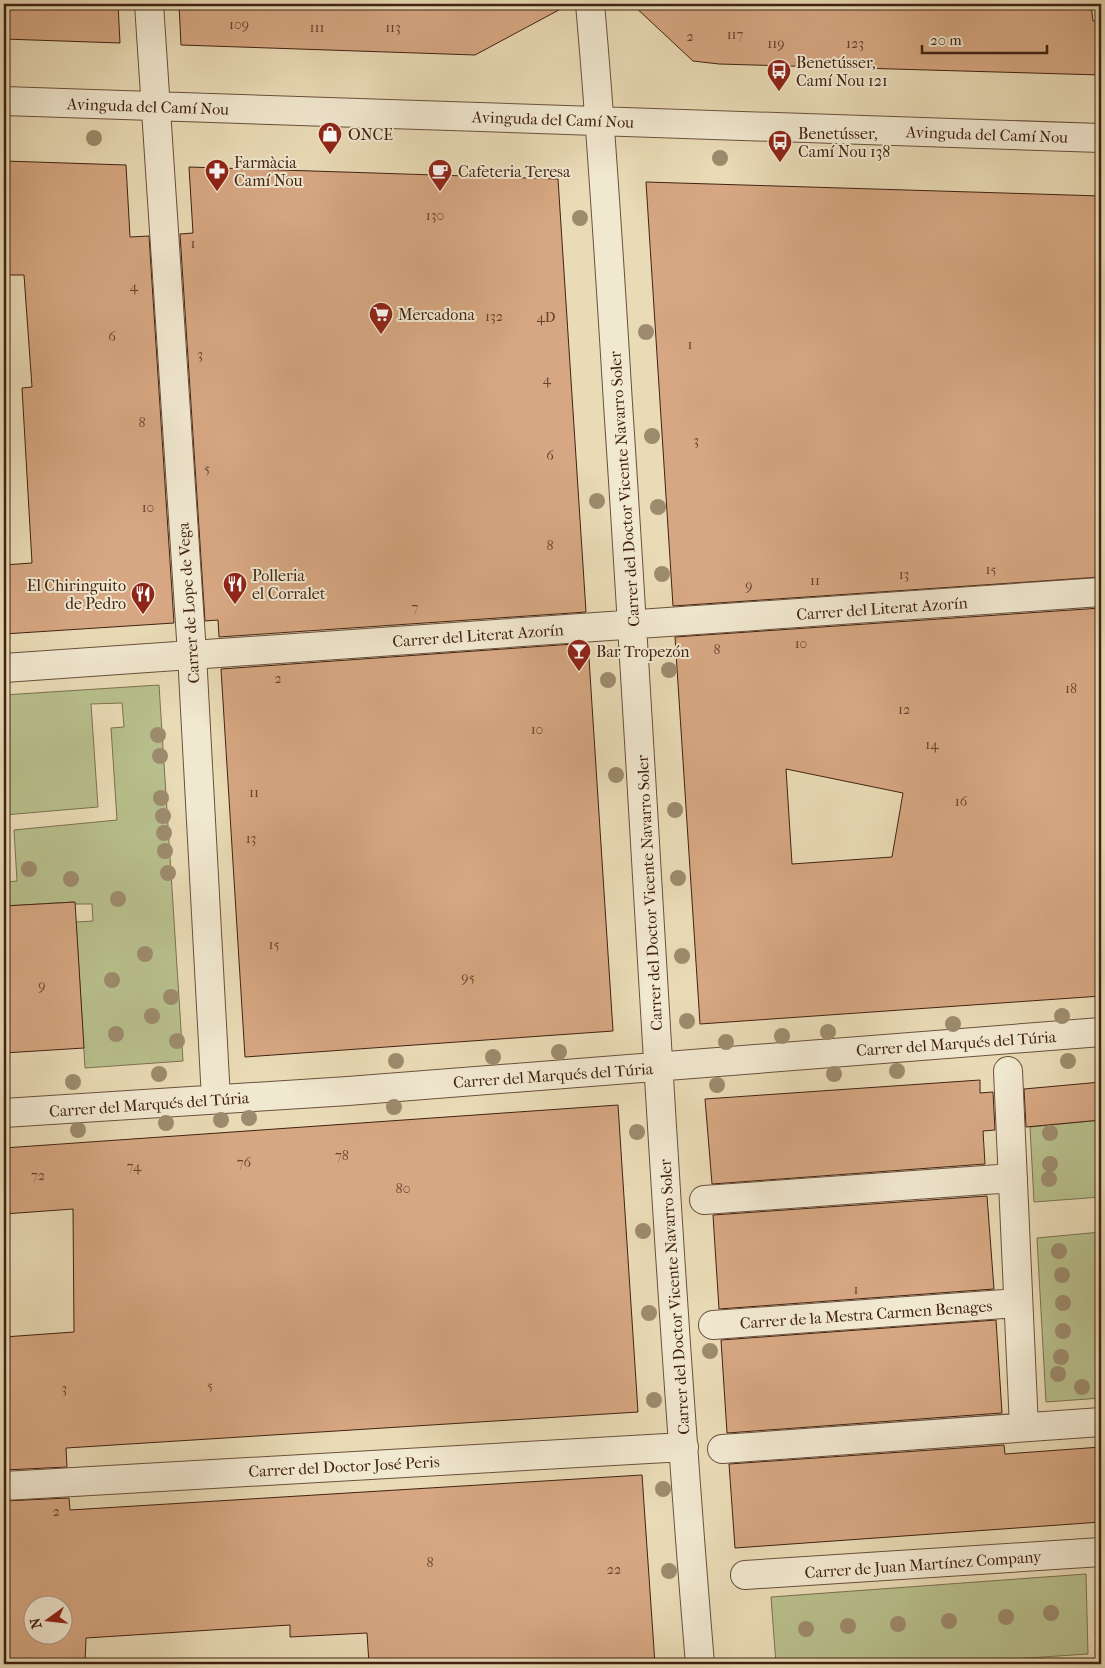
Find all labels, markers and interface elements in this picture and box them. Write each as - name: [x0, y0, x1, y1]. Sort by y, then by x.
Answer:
- house number: 109: [229, 16, 249, 33]
- house number: 111: [310, 19, 325, 36]
- house number: 113: [385, 19, 401, 36]
- scale bar: [922, 22, 1048, 54]
- house number: 117: [727, 26, 744, 43]
- house number: 2: [686, 28, 694, 45]
- text: 20 m: [930, 31, 962, 49]
- house number: 119: [767, 35, 785, 52]
- house number: 123: [846, 35, 864, 52]
- place label: Benetússer, Camí Nou 121: [796, 53, 888, 90]
- bus stop icon: Benetússer, Camí Nou 121: [766, 58, 792, 92]
- street label: Avinguda del Camí Nou: [66, 94, 229, 119]
- street label: Avinguda del Camí Nou: [471, 107, 634, 132]
- shop icon: ONCE: [317, 121, 343, 155]
- street label: Avinguda del Camí Nou: [905, 122, 1068, 147]
- place label: Benetússer, Camí Nou 138: [798, 124, 890, 161]
- place label: ONCE: [348, 125, 393, 144]
- bus stop icon: Benetússer, Camí Nou 138: [767, 129, 793, 163]
- place label: Farmàcia Camí Nou: [234, 153, 303, 190]
- pharmacy icon: Farmàcia Camí Nou: [204, 158, 230, 192]
- cafe icon: Cafeteria Teresa: [427, 158, 453, 192]
- place label: Cafeteria Teresa: [458, 162, 571, 181]
- house number: 130: [426, 207, 444, 224]
- house number: 1: [191, 235, 196, 252]
- house number: 4: [130, 278, 139, 295]
- supermarket icon: Mercadona: [368, 301, 394, 335]
- place label: Mercadona: [398, 305, 476, 324]
- house number: 132: [485, 308, 503, 325]
- house number: 4D: [537, 309, 556, 326]
- house number: 6: [108, 328, 116, 345]
- house number: 1: [688, 336, 693, 353]
- house number: 3: [197, 346, 203, 363]
- street label: Carrer del Doctor Vicente Navarro Soler: [605, 350, 644, 627]
- house number: 4: [543, 371, 552, 388]
- house number: 8: [138, 414, 146, 431]
- house number: 3: [693, 432, 699, 449]
- house number: 6: [546, 447, 554, 464]
- house number: 5: [204, 460, 210, 477]
- house number: 10: [142, 499, 154, 516]
- street label: Carrer de Lope de Vega: [173, 521, 204, 684]
- house number: 8: [546, 537, 554, 554]
- house number: 15: [986, 561, 997, 578]
- place label: Polleria el Corralet: [252, 566, 326, 603]
- house number: 13: [899, 566, 909, 583]
- restaurant icon: Polleria el Corralet: [222, 571, 248, 605]
- house number: 11: [810, 572, 820, 589]
- place label: El Chiringuito de Pedro: [27, 576, 126, 613]
- house number: 9: [745, 577, 753, 594]
- restaurant icon: El Chiringuito de Pedro: [130, 581, 156, 615]
- street label: Carrer del Literat Azorín: [796, 593, 969, 624]
- house number: 7: [412, 599, 419, 616]
- street label: Carrer del Literat Azorín: [392, 620, 565, 651]
- house number: 10: [795, 635, 807, 652]
- bar icon: Bar Tropezón: [566, 638, 592, 672]
- house number: 8: [713, 641, 721, 658]
- place label: Bar Tropezón: [596, 642, 690, 661]
- house number: 2: [274, 670, 282, 687]
- house number: 18: [1065, 680, 1077, 697]
- house number: 12: [898, 701, 910, 718]
- house number: 10: [531, 721, 543, 738]
- house number: 14: [925, 736, 939, 753]
- street label: Carrer del Doctor Vicente Navarro Soler: [633, 754, 666, 1031]
- house number: 11: [249, 784, 259, 801]
- house number: 16: [955, 793, 968, 810]
- house number: 13: [246, 830, 256, 847]
- house number: 15: [269, 936, 280, 953]
- house number: 95: [461, 969, 475, 986]
- house number: 9: [38, 977, 46, 994]
- street label: Carrer del Marqués del Túria: [855, 1027, 1057, 1060]
- street label: Carrer del Marqués del Túria: [452, 1059, 654, 1092]
- street label: Carrer del Marqués del Túria: [48, 1088, 250, 1121]
- house number: 78: [335, 1147, 349, 1164]
- house number: 76: [237, 1154, 252, 1171]
- house number: 74: [127, 1158, 142, 1175]
- street label: Carrer del Doctor Vicente Navarro Soler: [655, 1158, 694, 1435]
- house number: 72: [31, 1167, 45, 1184]
- house number: 80: [396, 1180, 410, 1197]
- house number: 1: [854, 1281, 859, 1298]
- street label: Carrer de la Mestra Carmen Benages: [739, 1296, 993, 1333]
- house number: 5: [207, 1377, 213, 1394]
- house number: 3: [61, 1380, 67, 1397]
- street label: Carrer del Doctor José Peris: [248, 1452, 440, 1481]
- house number: 2: [52, 1503, 60, 1520]
- street label: Carrer de Juan Martínez Company: [804, 1547, 1043, 1582]
- house number: 8: [426, 1554, 434, 1571]
- house number: 22: [607, 1561, 621, 1578]
- north arrow: [22, 1596, 72, 1646]
- text: N: [26, 1616, 46, 1631]

